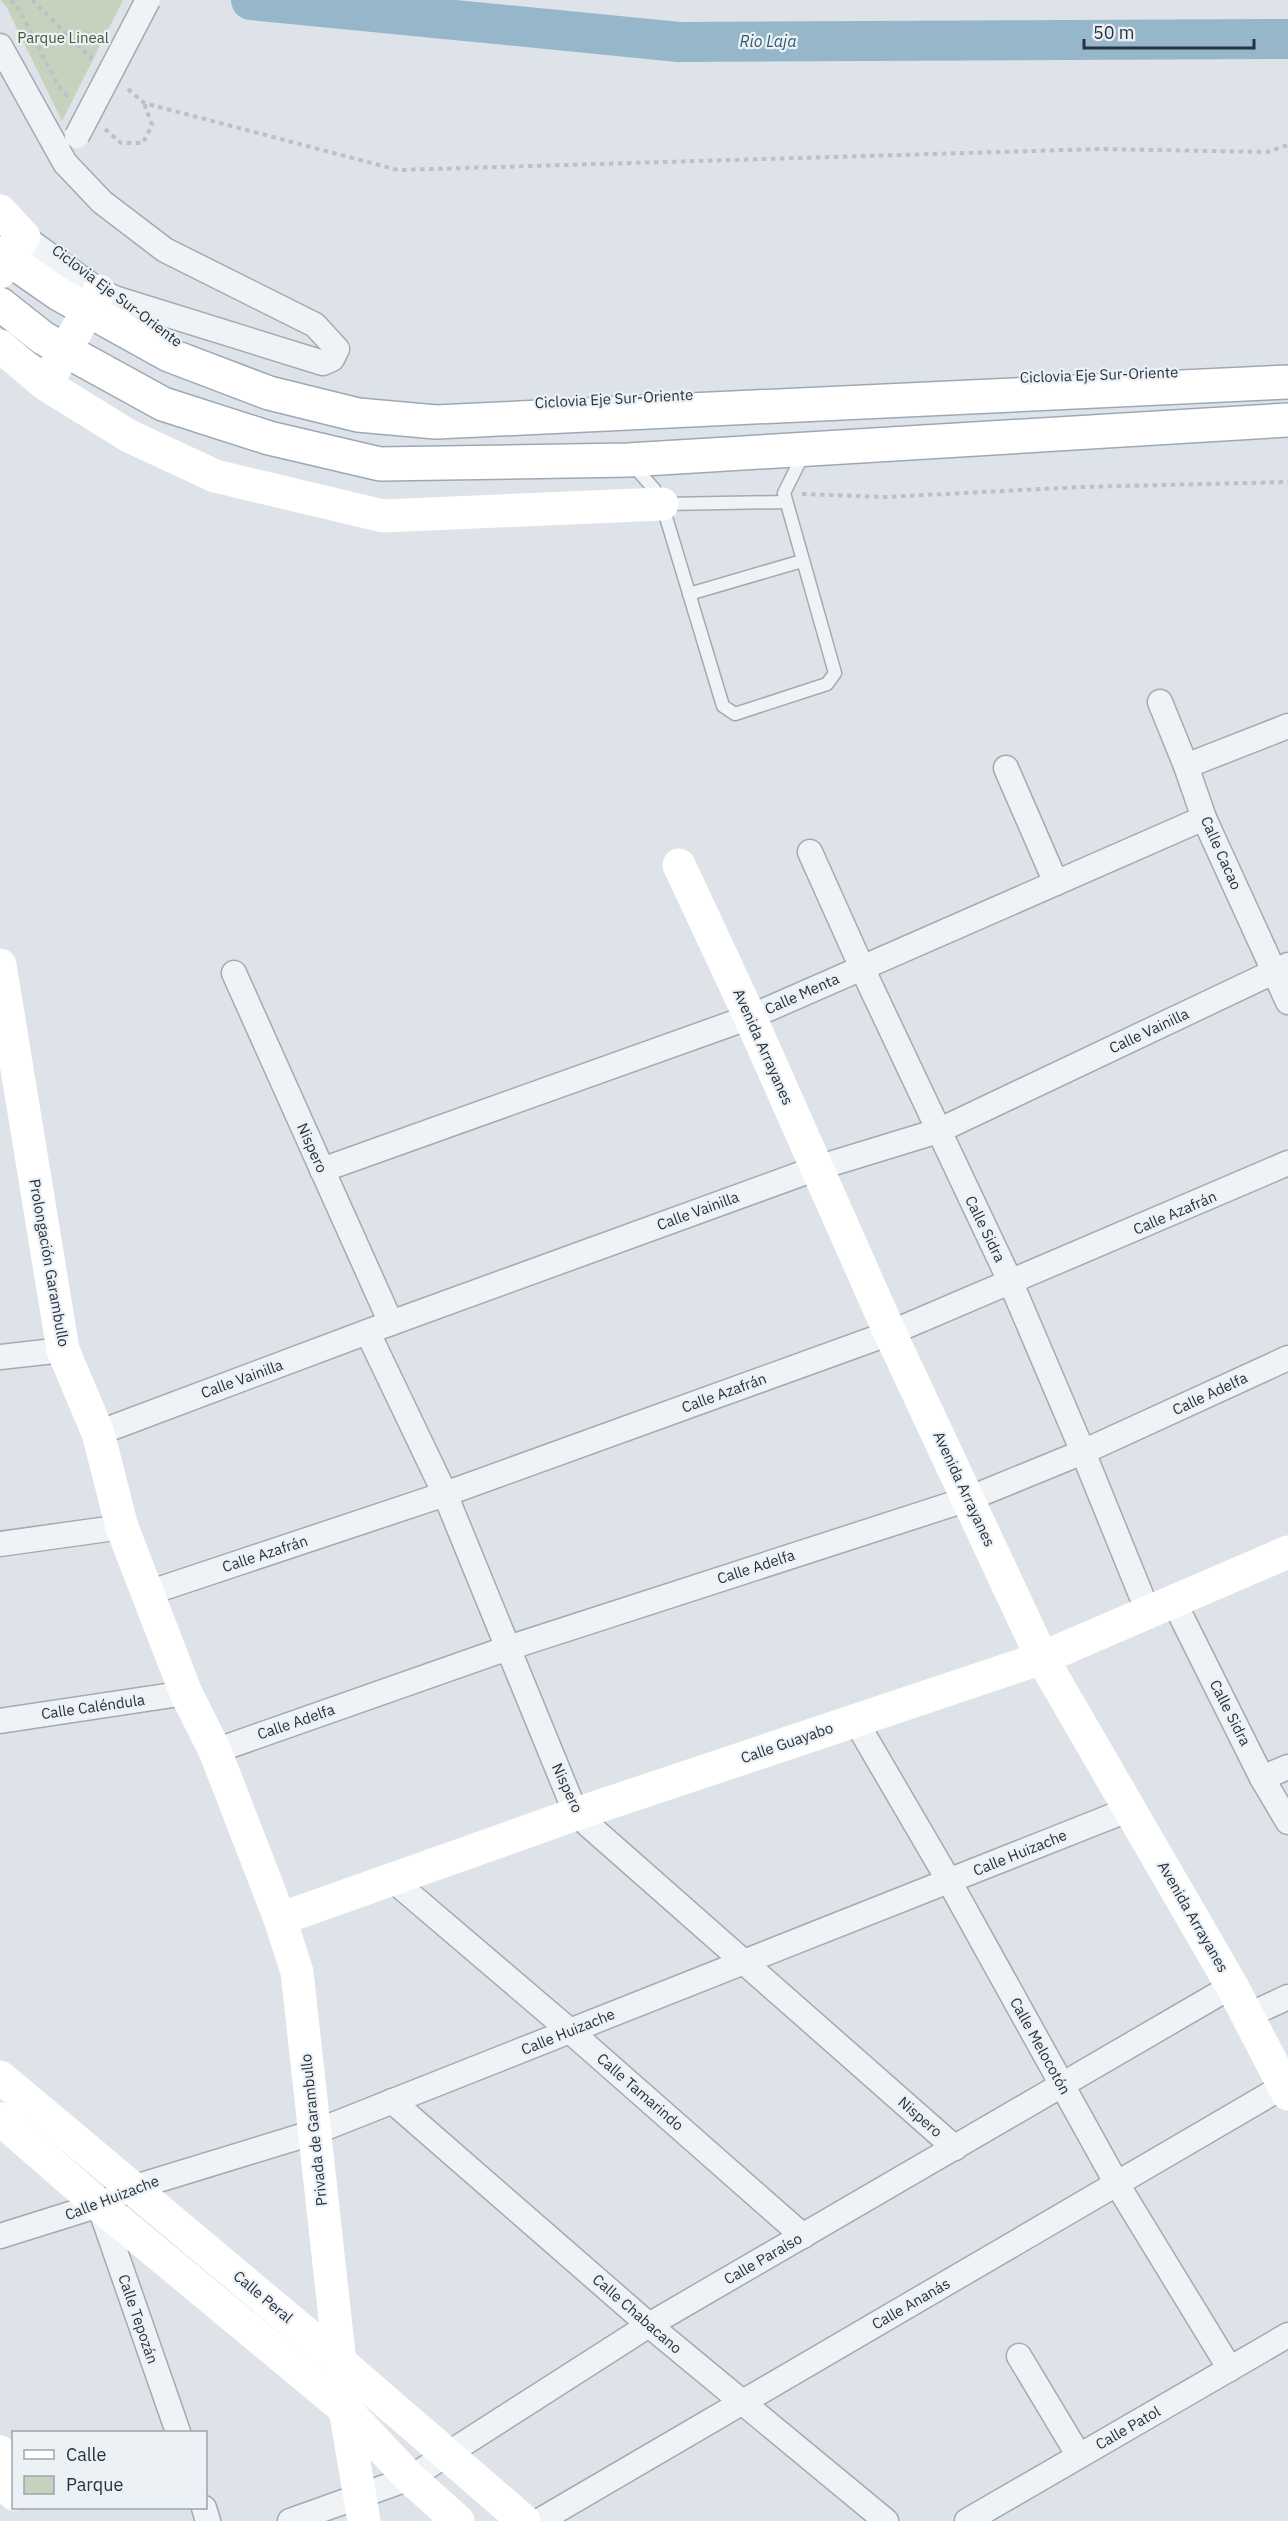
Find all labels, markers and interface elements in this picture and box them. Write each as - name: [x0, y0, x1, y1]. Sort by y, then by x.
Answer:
- scale bar: [1084, 12, 1254, 50]
- text: 50 m: [1093, 21, 1135, 44]
- park label: Parque Lineal: [17, 28, 109, 47]
- water label: Rio Laja: [739, 31, 797, 51]
- street label: Ciclovia Eje Sur-Oriente: [48, 240, 186, 351]
- street label: Ciclovia Eje Sur-Oriente: [1019, 362, 1179, 387]
- street label: Ciclovia Eje Sur-Oriente: [534, 385, 694, 412]
- street label: Calle Cacao: [1197, 813, 1246, 893]
- street label: Calle Menta: [762, 969, 842, 1018]
- street label: Avenida Arrayanes: [729, 986, 798, 1108]
- street label: Calle Vainilla: [1106, 1004, 1192, 1057]
- street label: Nispero: [293, 1120, 332, 1176]
- street label: Prolongación Garambullo: [25, 1178, 74, 1348]
- street label: Calle Azafrán: [1130, 1186, 1219, 1239]
- street label: Calle Vainilla: [654, 1187, 741, 1234]
- street label: Calle Sidra: [961, 1192, 1010, 1265]
- street label: Calle Vainilla: [198, 1355, 285, 1402]
- street label: Calle Azafrán: [679, 1368, 769, 1417]
- street label: Calle Adelfa: [1169, 1368, 1250, 1419]
- street label: Avenida Arrayanes: [929, 1428, 1000, 1550]
- street label: Calle Azafrán: [220, 1531, 310, 1576]
- street label: Calle Adelfa: [715, 1545, 797, 1588]
- street label: Calle Sidra: [1206, 1676, 1255, 1749]
- street label: Calle Caléndula: [40, 1690, 146, 1723]
- street label: Calle Adelfa: [255, 1699, 337, 1744]
- street label: Calle Guayabo: [738, 1718, 836, 1767]
- street label: Nispero: [548, 1760, 587, 1816]
- street label: Calle Huizache: [970, 1825, 1069, 1880]
- street label: Avenida Arrayanes: [1154, 1858, 1233, 1976]
- street label: Calle Melocotón: [1006, 1994, 1075, 2098]
- street label: Calle Huizache: [518, 2004, 617, 2059]
- street label: Calle Tamarindo: [593, 2049, 688, 2134]
- street label: Privada de Garambullo: [296, 2053, 331, 2207]
- street label: Nispero: [894, 2092, 946, 2141]
- street label: Calle Huizache: [62, 2171, 162, 2224]
- street label: Calle Paraíso: [720, 2229, 805, 2289]
- street label: Calle Peral: [230, 2266, 297, 2327]
- street label: Calle Chabacano: [589, 2270, 686, 2358]
- street label: Calle Tepozán: [114, 2272, 163, 2366]
- street label: Calle Ananás: [868, 2274, 953, 2334]
- street label: Calle Patol: [1092, 2401, 1164, 2454]
- legend: [12, 2431, 207, 2509]
- text: Calle: [66, 2443, 106, 2466]
- text: Parque: [66, 2473, 124, 2496]

